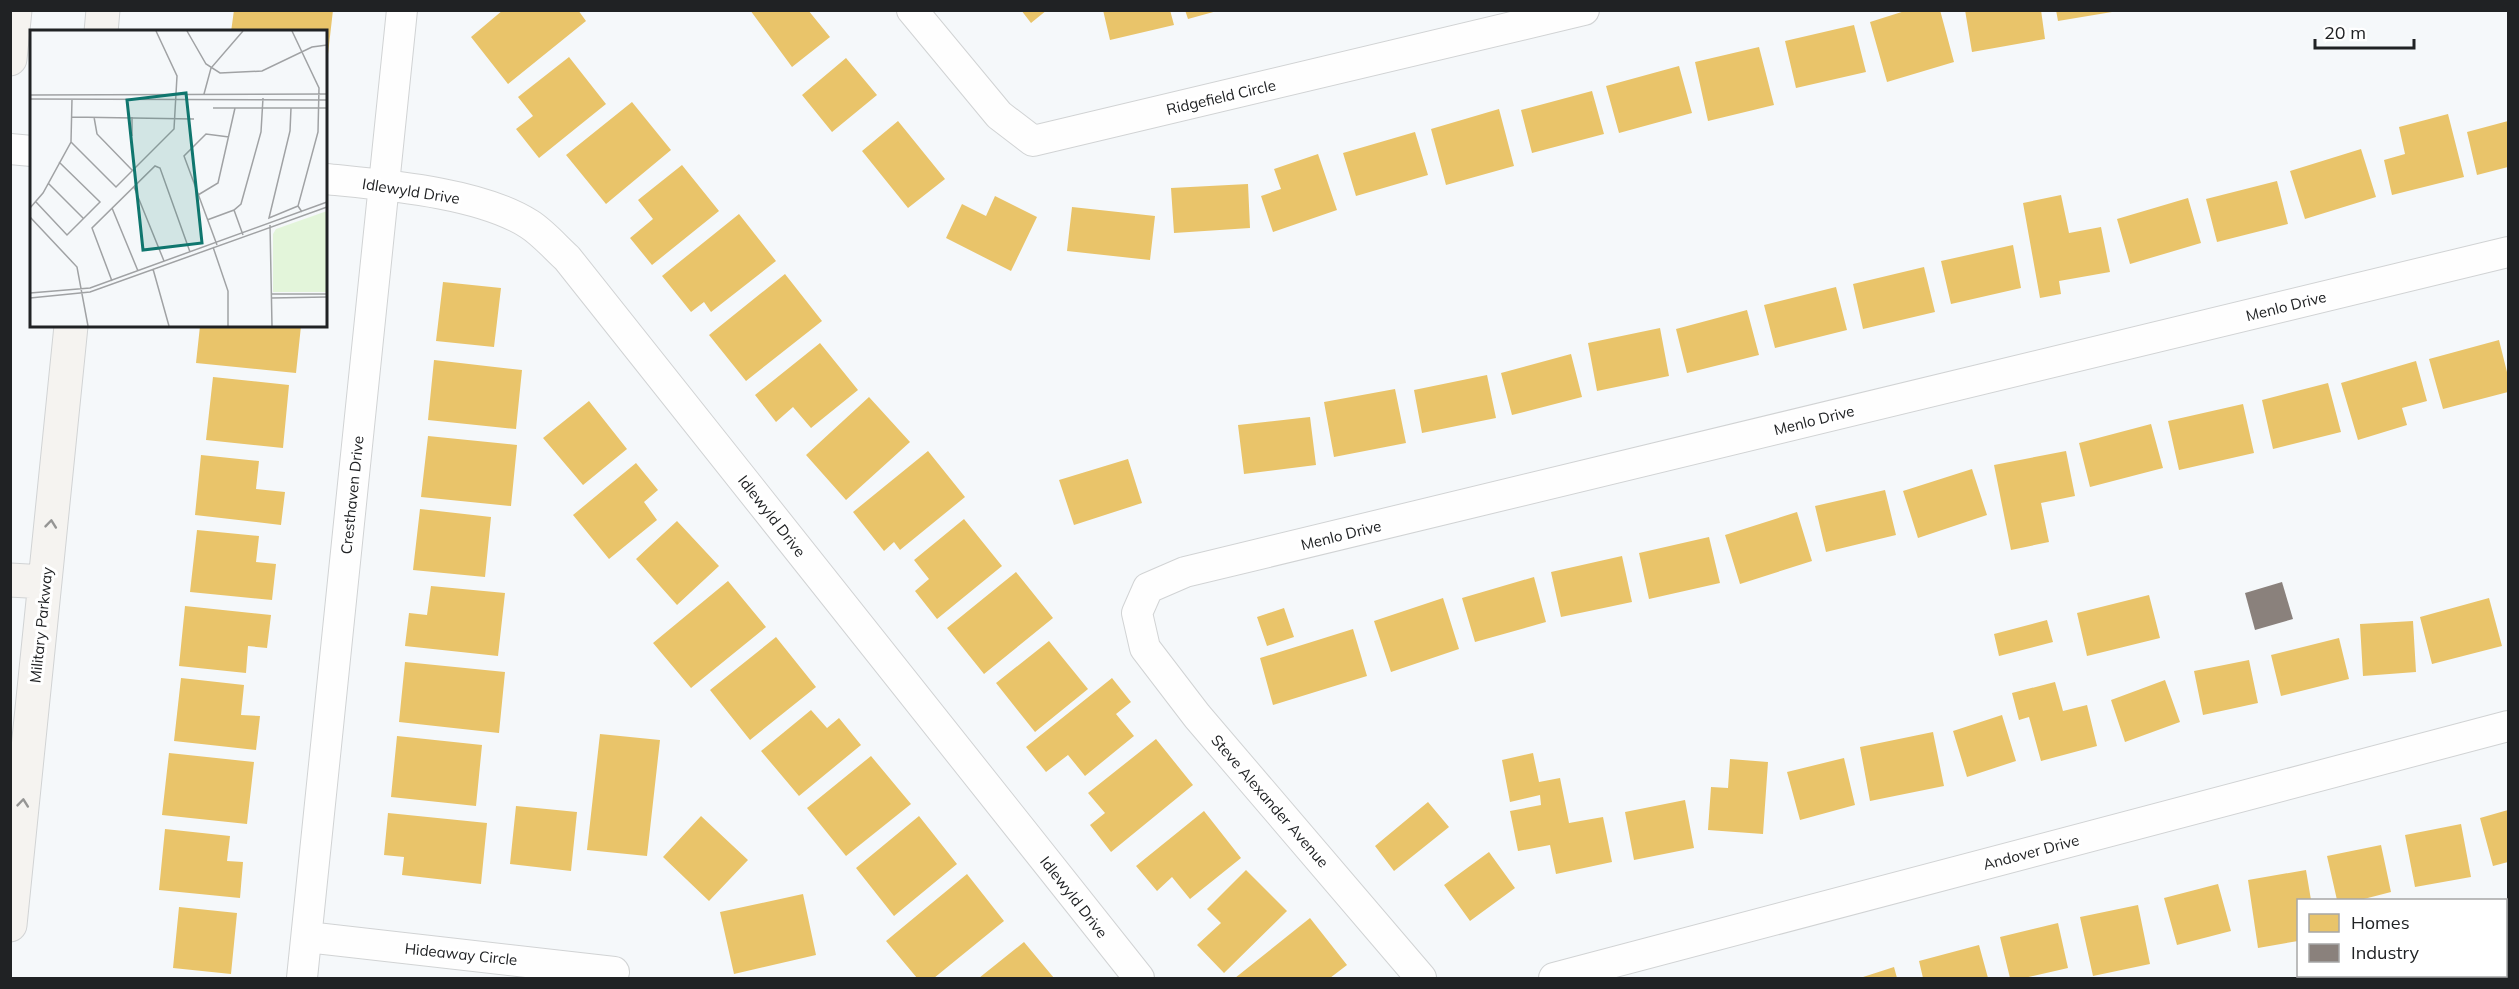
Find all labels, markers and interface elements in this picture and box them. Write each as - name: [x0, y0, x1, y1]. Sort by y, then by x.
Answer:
- scale bar: [2315, 12, 2414, 50]
- text: 20 m: [2324, 21, 2366, 44]
- inset map: [30, 30, 327, 327]
- street label: Ridgefield Circle: [1164, 75, 1278, 119]
- street label: Idlewyld Drive: [361, 174, 461, 208]
- street label: Menlo Drive: [2244, 287, 2328, 325]
- street label: Menlo Drive: [1772, 401, 1856, 439]
- street label: Cresthaven Drive: [336, 435, 368, 555]
- street label: Idlewyld Drive: [734, 471, 810, 561]
- street label: Menlo Drive: [1299, 516, 1383, 554]
- one-way arrow: [44, 519, 57, 528]
- street label: Military Parkway: [25, 566, 57, 684]
- street label: Steve Alexander Avenue: [1207, 731, 1333, 871]
- one-way arrow: [16, 798, 29, 807]
- street label: Andover Drive: [1981, 830, 2081, 874]
- street label: Idlewyld Drive: [1036, 852, 1112, 942]
- legend: [2297, 899, 2507, 977]
- text: Homes: [2351, 911, 2410, 934]
- street label: Hideaway Circle: [404, 939, 518, 969]
- text: Industry: [2351, 941, 2420, 964]

